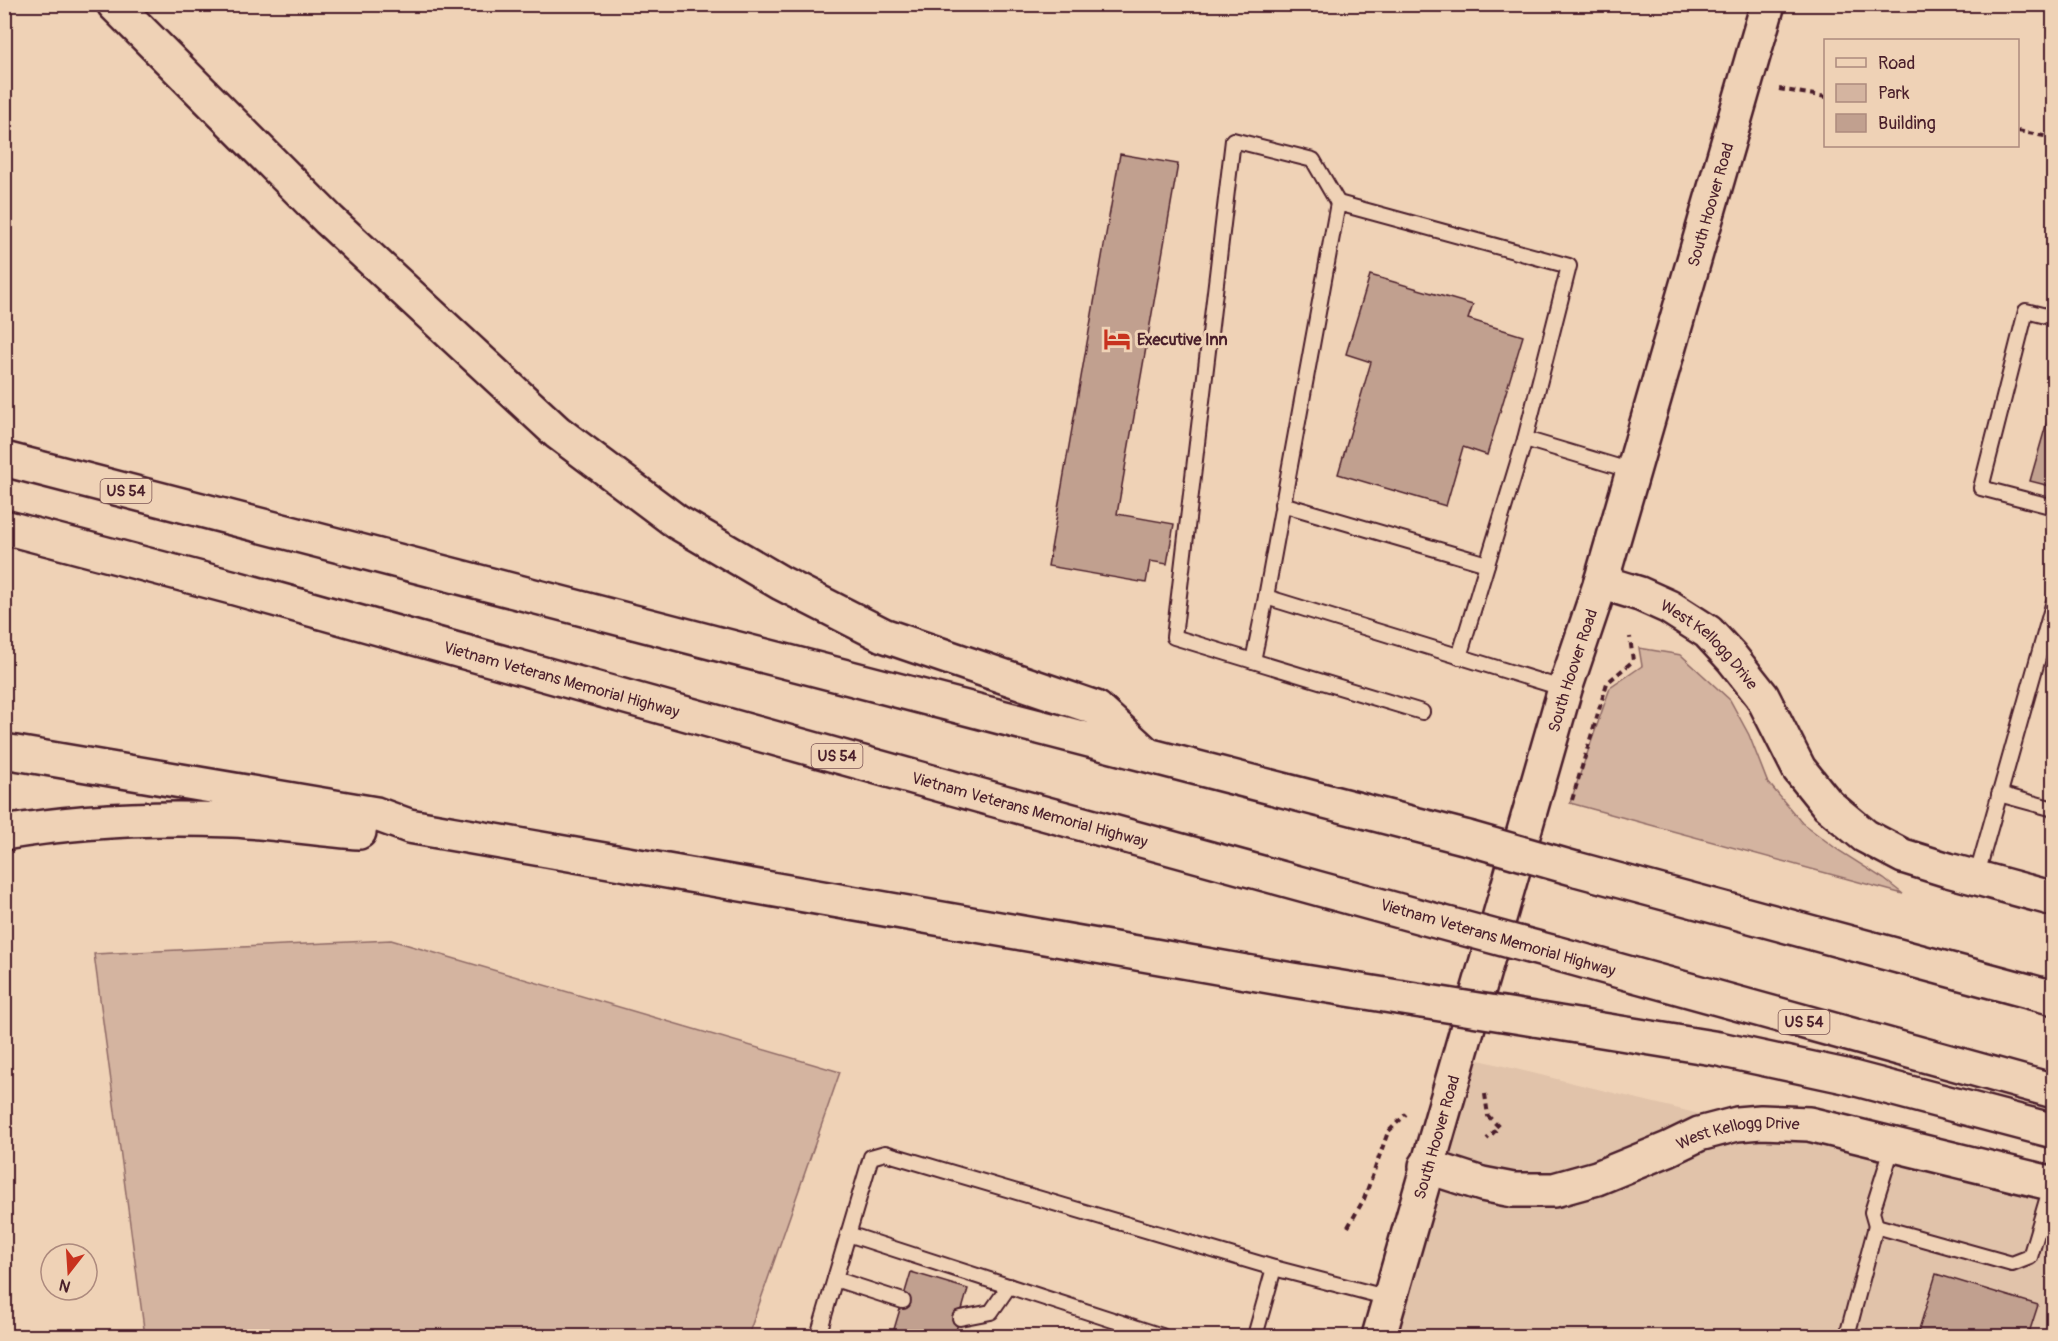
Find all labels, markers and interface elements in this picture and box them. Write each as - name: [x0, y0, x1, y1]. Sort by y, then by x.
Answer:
- legend: [1824, 39, 2019, 147]
- text: Road: [1878, 52, 1915, 75]
- text: Park: [1878, 82, 1910, 105]
- text: Building: [1878, 112, 1936, 135]
- street label: South Hoover Road: [1684, 140, 1738, 269]
- hotel icon: Executive Inn: [1102, 324, 1132, 354]
- place label: Executive Inn: [1137, 330, 1228, 350]
- road number: US 54: [100, 479, 152, 503]
- street label: West Kellogg Drive: [1657, 596, 1762, 694]
- street label: South Hoover Road: [1544, 607, 1602, 735]
- street label: Vietnam Veterans Memorial Highway: [441, 638, 682, 722]
- road number: US 54: [812, 744, 862, 768]
- street label: Vietnam Veterans Memorial Highway: [909, 768, 1150, 852]
- street label: Vietnam Veterans Memorial Highway: [1378, 895, 1618, 981]
- road number: US 54: [1778, 1010, 1830, 1034]
- street label: South Hoover Road: [1410, 1073, 1464, 1202]
- street label: West Kellogg Drive: [1673, 1113, 1800, 1154]
- north arrow: [39, 1242, 99, 1302]
- text: N: [57, 1274, 73, 1297]

